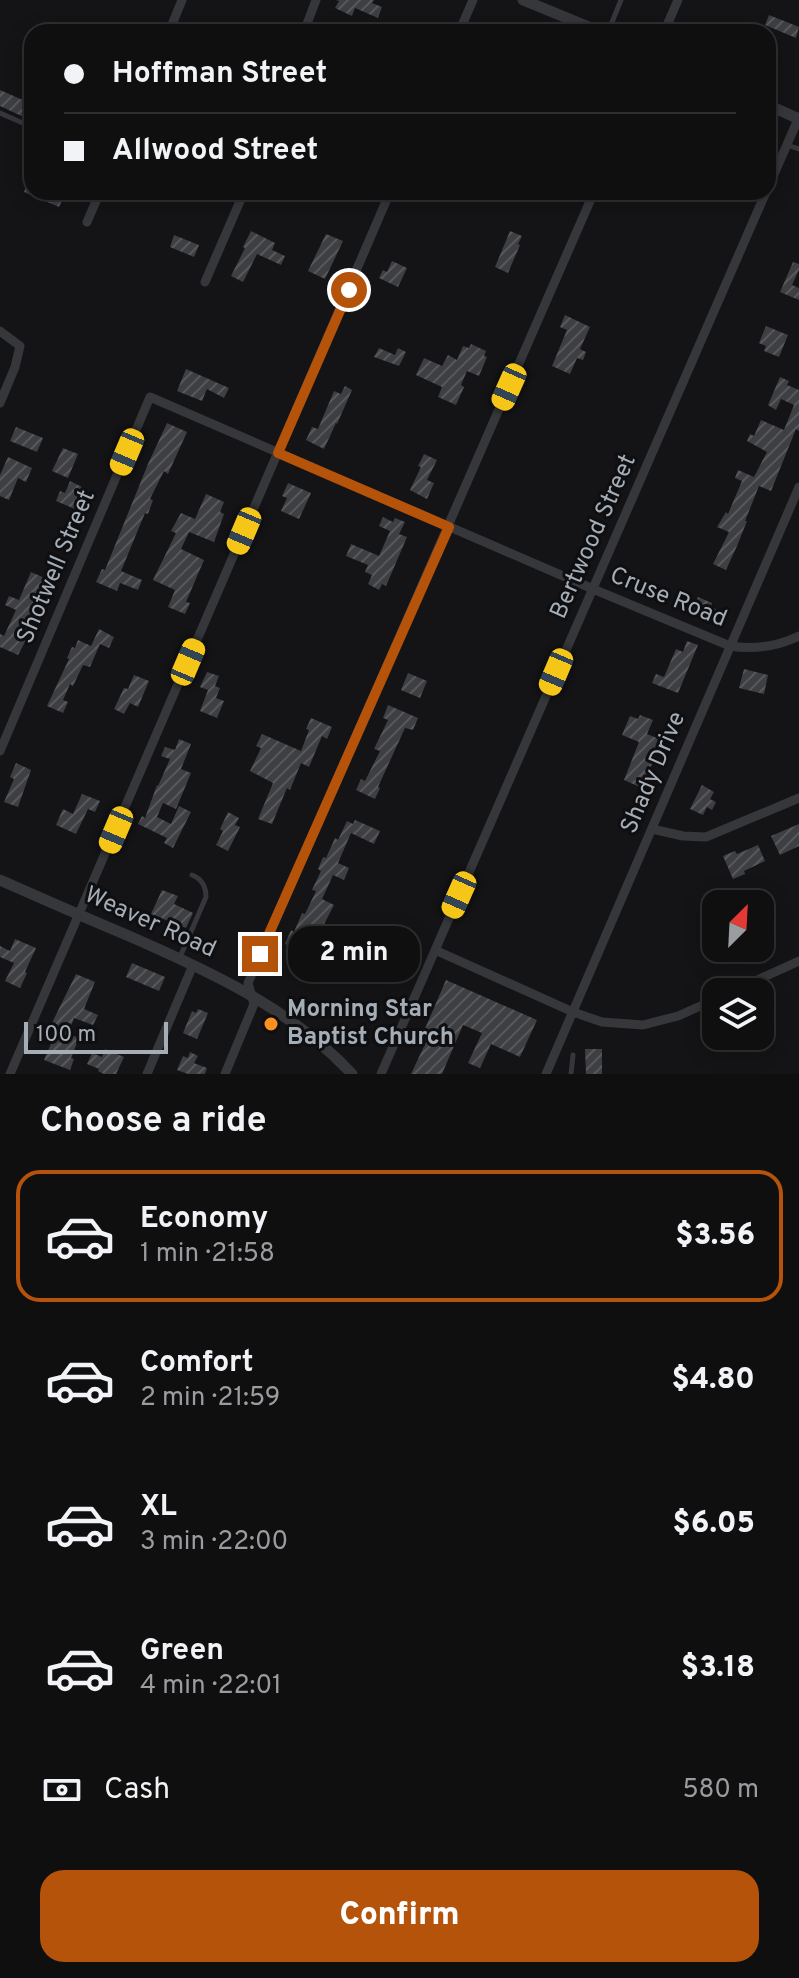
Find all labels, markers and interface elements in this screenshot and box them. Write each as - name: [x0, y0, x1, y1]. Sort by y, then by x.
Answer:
- text: Hoffman Street: [112, 56, 327, 93]
- text: Allwood Street: [112, 133, 318, 170]
- route start: [331, 272, 367, 308]
- car: [488, 360, 530, 414]
- car: [107, 425, 147, 479]
- street label: Bertwood Street: [544, 450, 644, 624]
- street label: Shotwell Street: [11, 486, 103, 648]
- car: [224, 504, 264, 558]
- street label: Cruse Road: [605, 561, 731, 635]
- car: [168, 635, 208, 689]
- car: [536, 645, 576, 699]
- street label: Shady Drive: [615, 707, 693, 839]
- car: [96, 803, 136, 857]
- car: [438, 868, 480, 922]
- street label: Weaver Road: [80, 881, 220, 965]
- north arrow: [702, 890, 774, 962]
- map controls: [702, 890, 774, 1050]
- callout: 2 min: [288, 926, 420, 982]
- route end: [242, 936, 278, 972]
- text: 2 min: [320, 937, 388, 970]
- button: layers: [702, 978, 774, 1050]
- place label: Morning Star Baptist Church: [287, 995, 454, 1053]
- marker: Morning Star Baptist Church: [262, 1015, 280, 1033]
- scale bar: [24, 1018, 168, 1054]
- text: 100 m: [36, 1022, 96, 1049]
- text: Choose a ride: [40, 1099, 266, 1145]
- icon: car: [44, 1200, 116, 1272]
- text: Economy: [140, 1201, 268, 1238]
- text: $3.56: [675, 1218, 755, 1255]
- text: 1 min · 21:58: [140, 1238, 275, 1271]
- icon: car: [44, 1344, 116, 1416]
- text: Comfort: [140, 1345, 253, 1382]
- text: $4.80: [671, 1362, 755, 1399]
- text: 2 min · 21:59: [140, 1382, 280, 1415]
- icon: car: [44, 1488, 116, 1560]
- text: XL: [140, 1489, 177, 1526]
- text: $6.05: [673, 1506, 755, 1543]
- text: 3 min · 22:00: [140, 1526, 288, 1559]
- icon: car: [44, 1632, 116, 1704]
- text: Green: [140, 1633, 224, 1670]
- text: $3.18: [681, 1650, 755, 1687]
- text: 4 min · 22:01: [140, 1670, 282, 1703]
- icon: cash: [40, 1768, 84, 1812]
- text: Cash: [104, 1772, 170, 1809]
- text: 580 m: [682, 1774, 759, 1807]
- button: Confirm: [40, 1870, 759, 1962]

